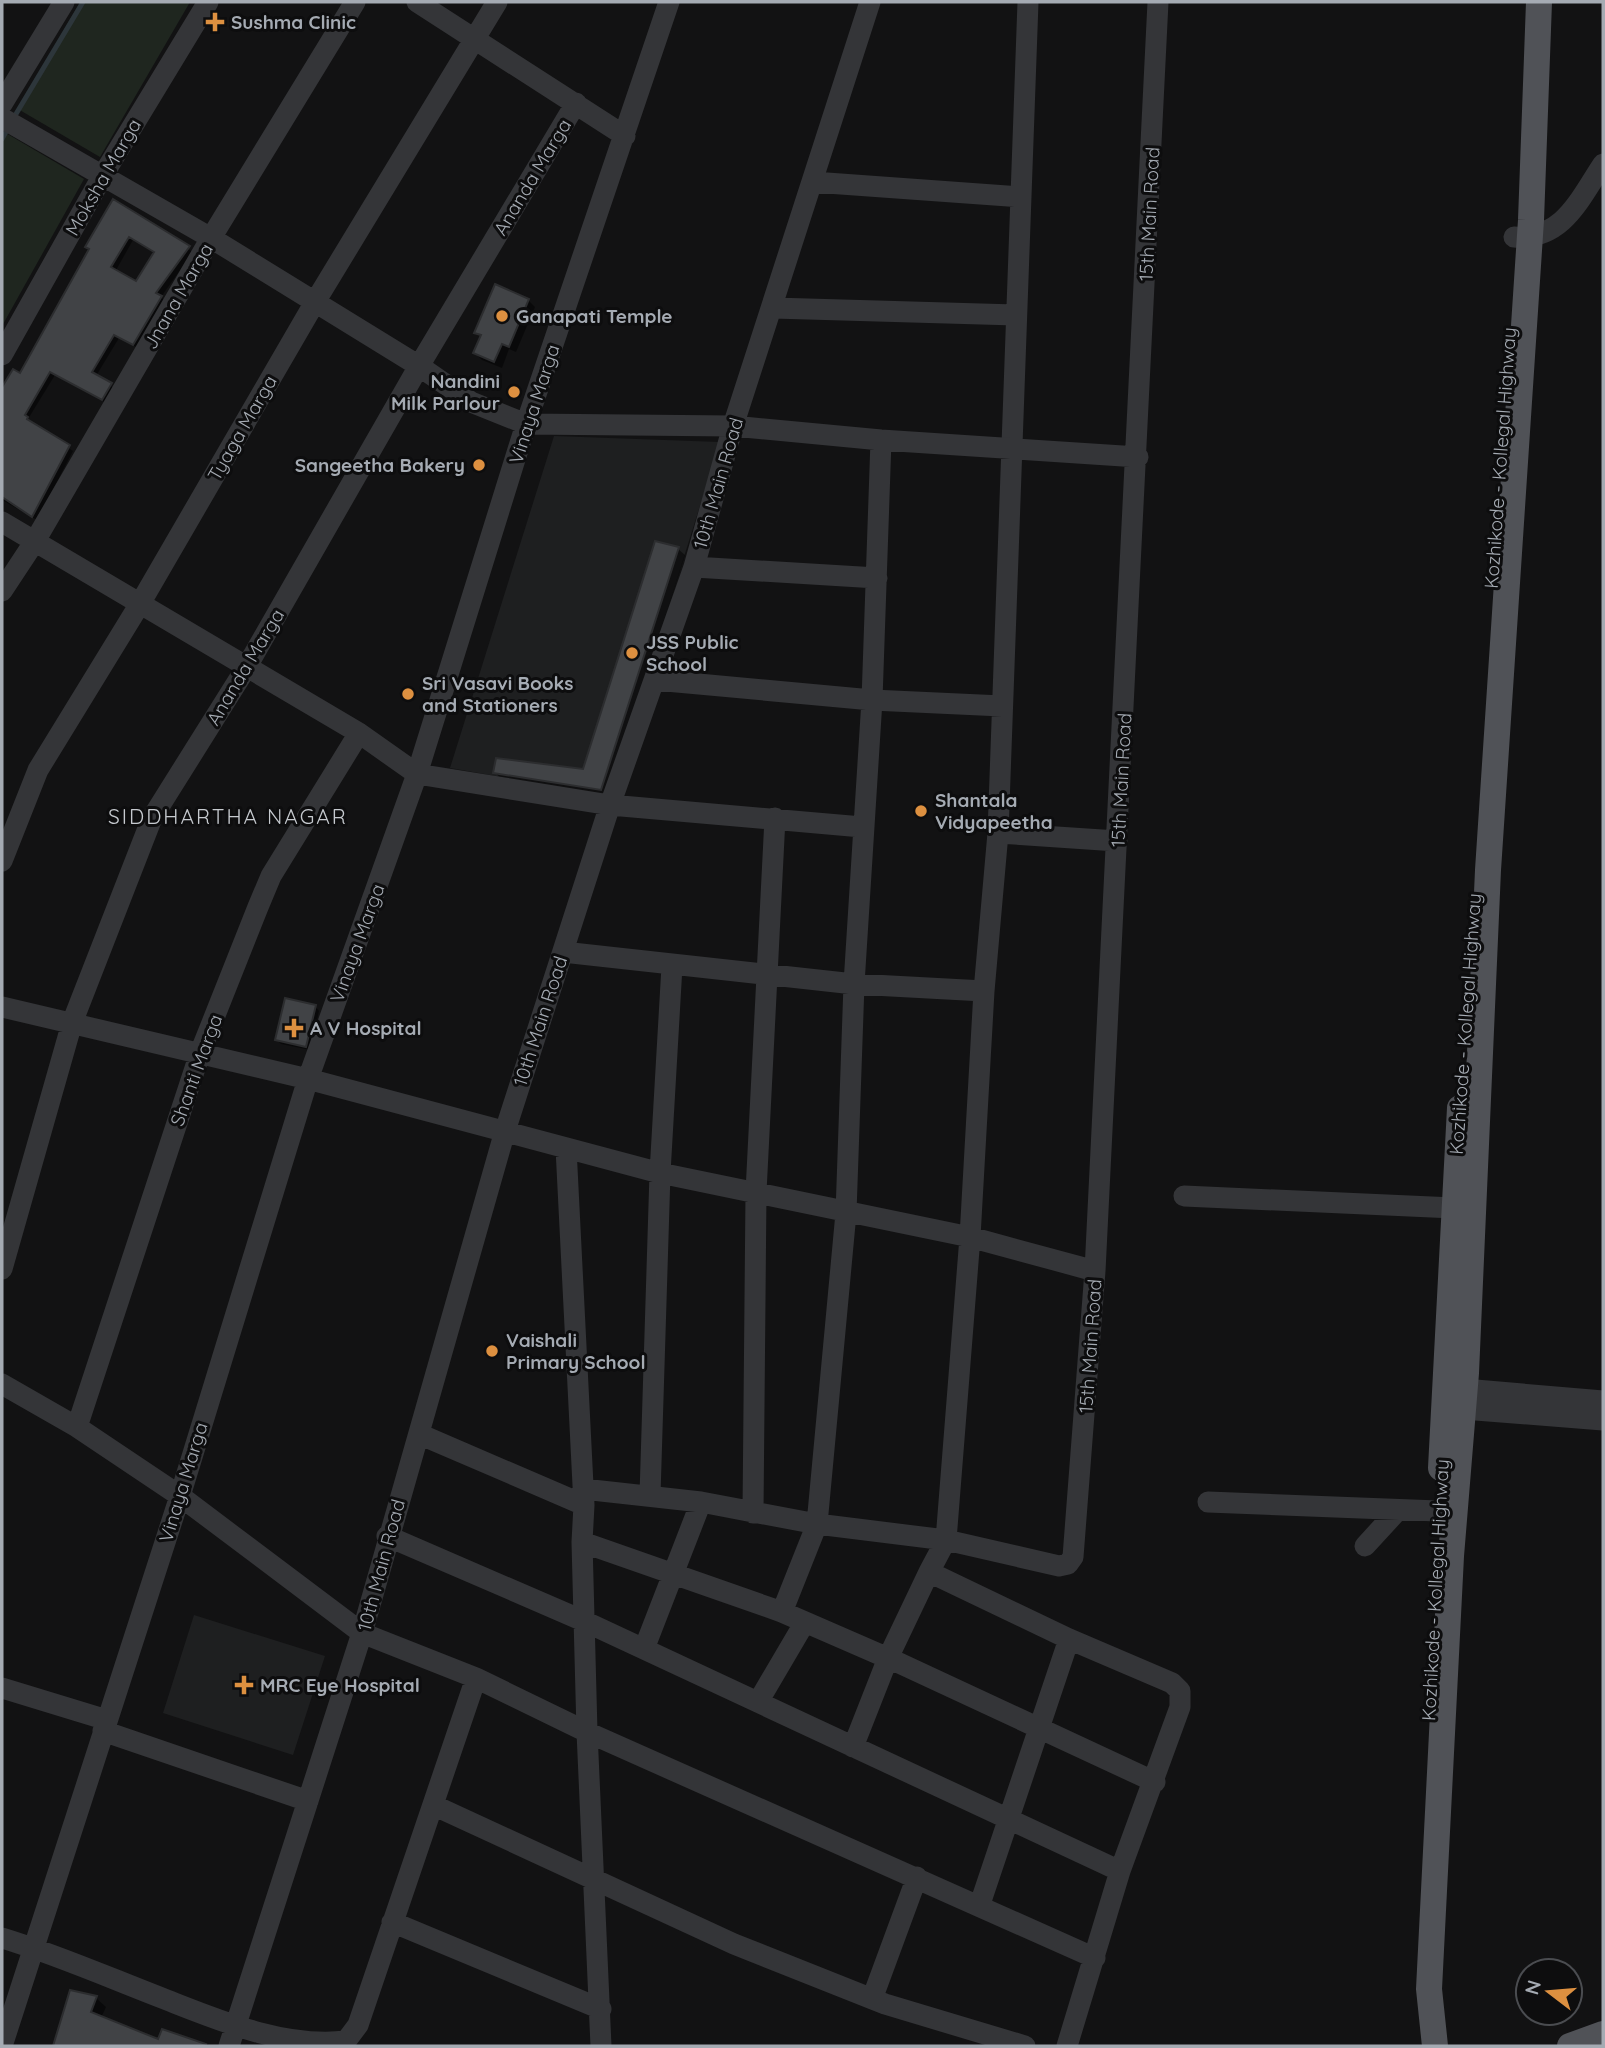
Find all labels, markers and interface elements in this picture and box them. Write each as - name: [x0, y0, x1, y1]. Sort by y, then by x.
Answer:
- place label: Sushma Clinic: [231, 10, 356, 34]
- marker: Sushma Clinic: [205, 12, 225, 32]
- street label: Moksha Marga: [60, 114, 146, 240]
- street label: Ananda Marga: [488, 114, 576, 240]
- street label: 15th Main Road: [1133, 146, 1165, 282]
- street label: Jnana Marga: [138, 239, 218, 353]
- place label: Ganapati Temple: [516, 304, 673, 328]
- marker: Ganapati Temple: [494, 308, 510, 324]
- street label: Kozhikode - Kollegal Highway: [1479, 327, 1521, 589]
- street label: Vinaya Marga: [503, 341, 565, 467]
- place label: Nandini Milk Parlour: [391, 369, 500, 415]
- street label: Tyaga Marga: [202, 371, 282, 485]
- marker: Nandini Milk Parlour: [506, 384, 522, 400]
- street label: 10th Main Road: [688, 415, 748, 551]
- place label: Sangeetha Bakery: [295, 453, 465, 477]
- marker: Sangeetha Bakery: [471, 457, 487, 473]
- street label: Ananda Marga: [201, 604, 289, 730]
- place label: JSS Public School: [646, 630, 739, 676]
- marker: JSS Public School: [624, 645, 640, 661]
- place label: Sri Vasavi Books and Stationers: [422, 671, 573, 717]
- marker: Sri Vasavi Books and Stationers: [400, 686, 416, 702]
- street label: 15th Main Road: [1105, 712, 1137, 848]
- place label: Shantala Vidyapeetha: [935, 788, 1053, 834]
- district label: SIDDHARTHA NAGAR: [108, 803, 348, 829]
- marker: Shantala Vidyapeetha: [913, 803, 929, 819]
- street label: Vinaya Marga: [324, 881, 390, 1005]
- street label: Kozhikode - Kollegal Highway: [1444, 893, 1486, 1155]
- street label: 10th Main Road: [508, 953, 572, 1089]
- street label: Shanti Marga: [165, 1011, 227, 1129]
- place label: A V Hospital: [310, 1016, 422, 1040]
- marker: A V Hospital: [284, 1018, 304, 1038]
- street label: 15th Main Road: [1073, 1278, 1107, 1414]
- place label: Vaishali Primary School: [506, 1328, 646, 1374]
- marker: Vaishali Primary School: [484, 1343, 500, 1359]
- street label: Vinaya Marga: [153, 1419, 213, 1545]
- street label: Kozhikode - Kollegal Highway: [1416, 1459, 1454, 1721]
- street label: 10th Main Road: [352, 1497, 410, 1633]
- place label: MRC Eye Hospital: [260, 1673, 420, 1697]
- marker: MRC Eye Hospital: [234, 1675, 254, 1695]
- north arrow: [1514, 1957, 1584, 2027]
- text: N: [1519, 1977, 1546, 1997]

